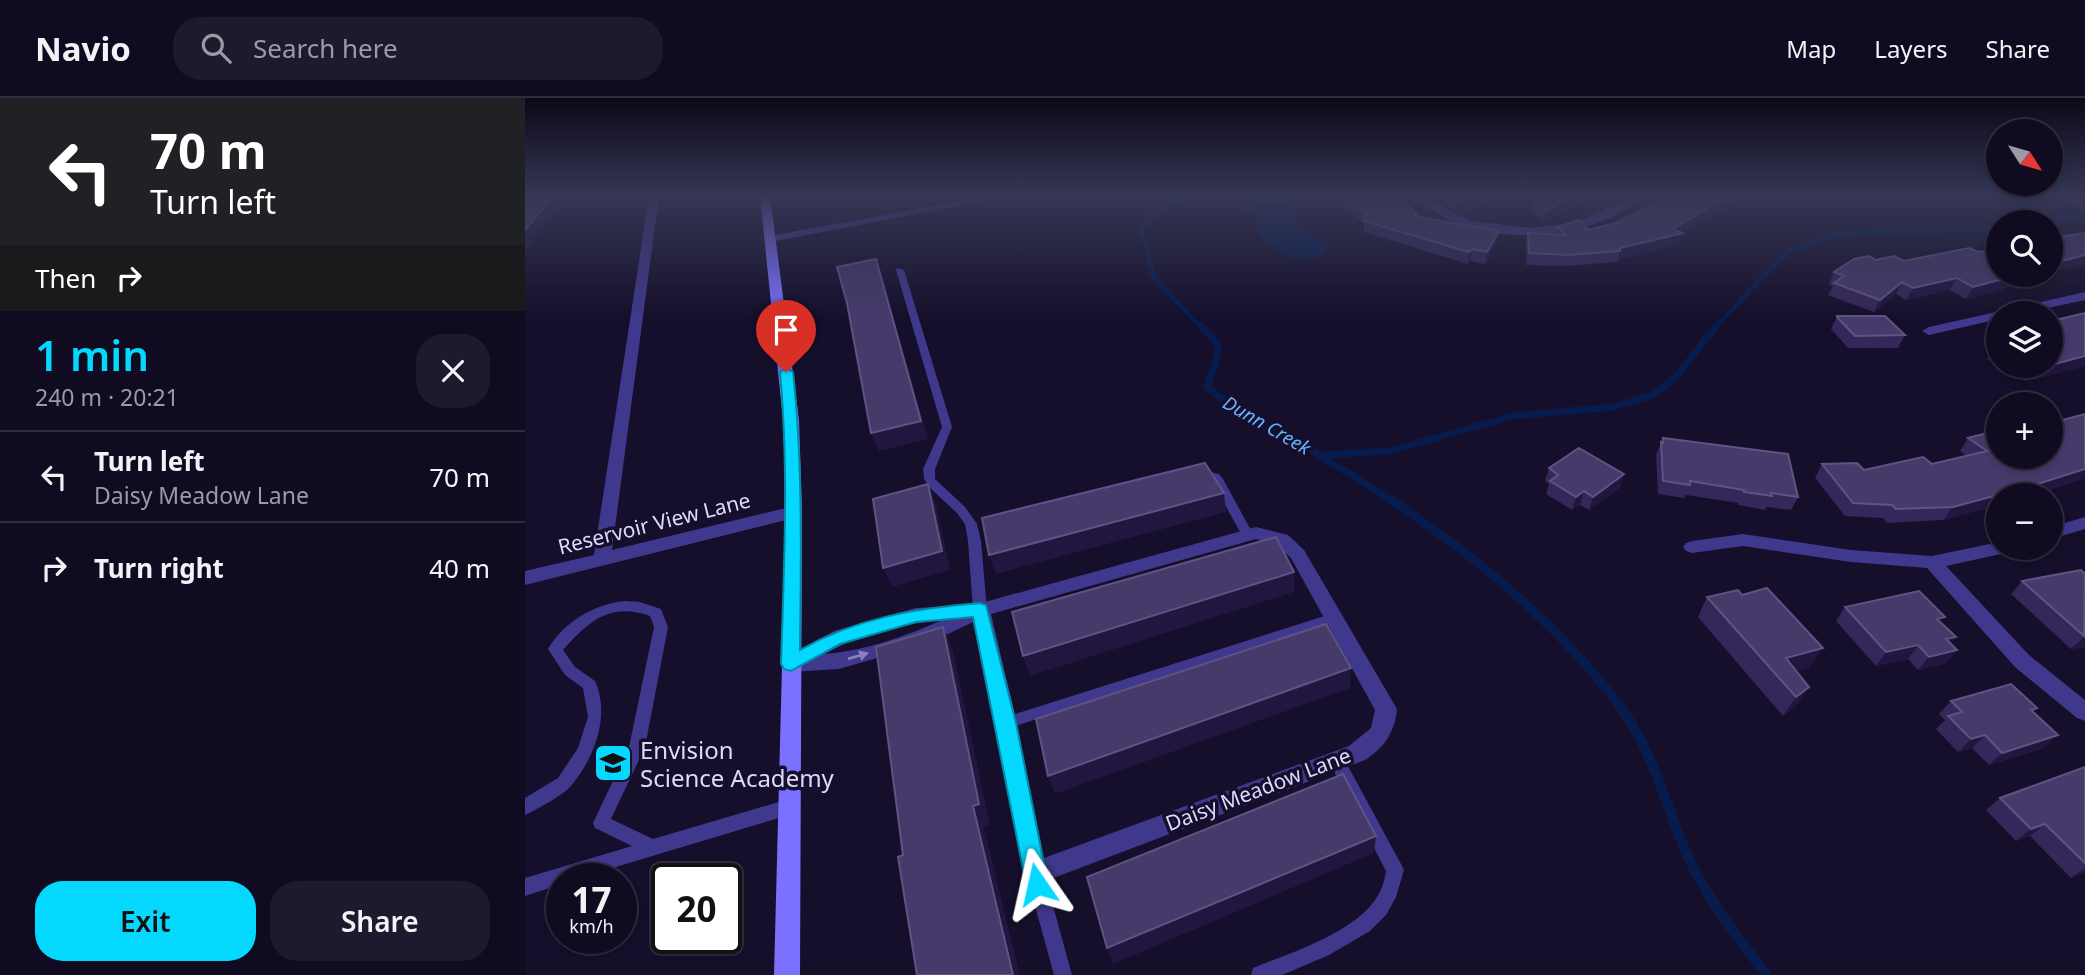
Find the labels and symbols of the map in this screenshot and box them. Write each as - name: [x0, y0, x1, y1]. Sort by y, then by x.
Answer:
- north arrow: [1986, 119, 2063, 196]
- pin: [756, 300, 816, 372]
- water label: Dunn Creek: [1218, 389, 1316, 461]
- street label: Reservoir View Lane: [555, 486, 753, 560]
- one-way arrow: [848, 650, 869, 660]
- place label: Envision Science Academy: [640, 733, 835, 794]
- street label: Daisy Meadow Lane: [1161, 741, 1355, 837]
- school or university icon: Envision Science Academy: [592, 742, 634, 784]
- position arrow: [1000, 847, 1074, 921]
- speed limit sign: 20: [651, 863, 742, 954]

